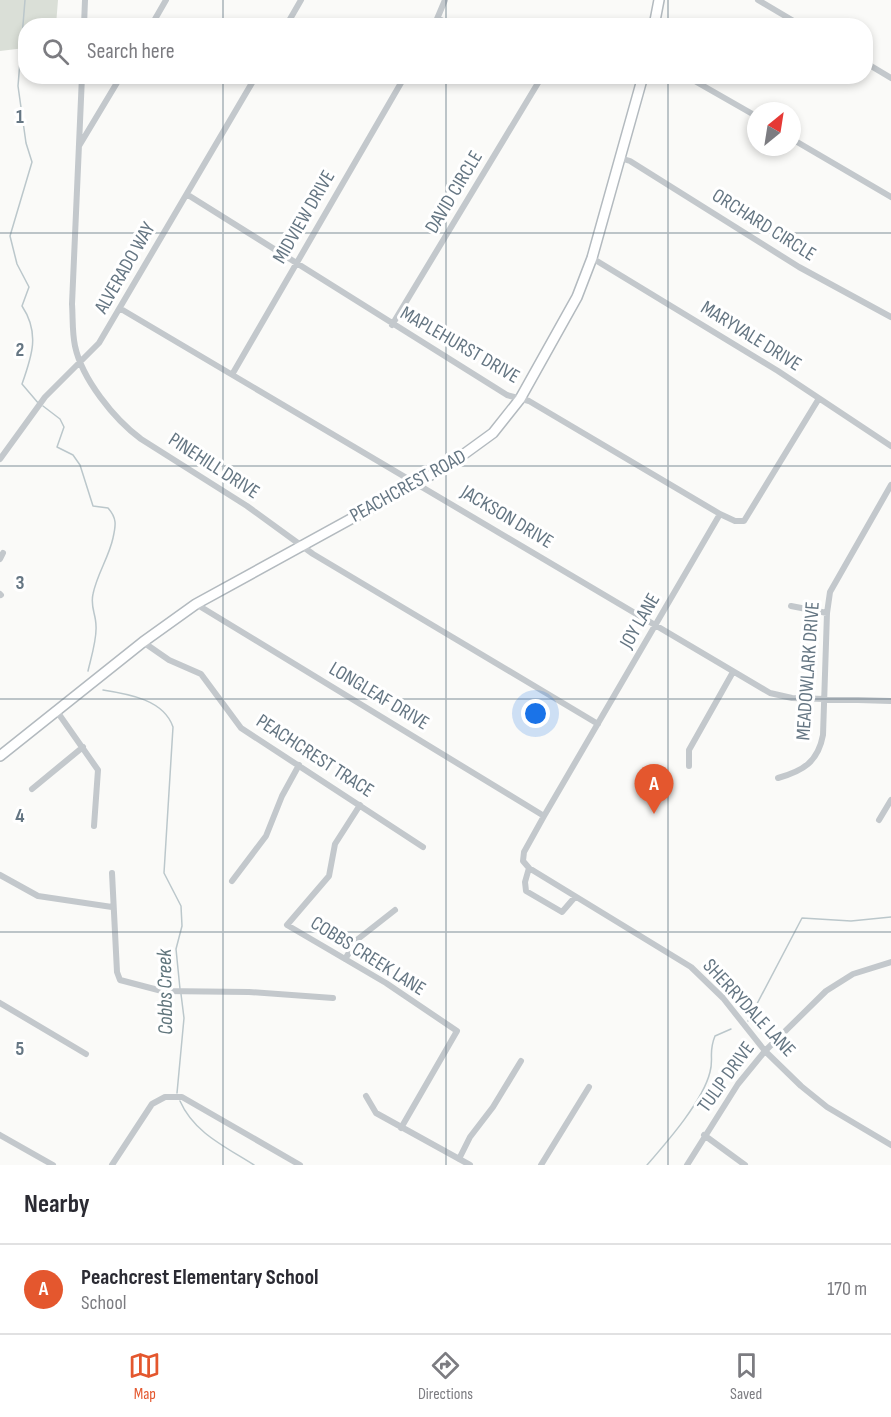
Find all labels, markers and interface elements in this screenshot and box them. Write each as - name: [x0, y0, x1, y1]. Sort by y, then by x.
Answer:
- search box: [18, 18, 873, 84]
- icon: search: [39, 35, 72, 68]
- text: Search here: [87, 38, 174, 65]
- north arrow: [747, 102, 801, 156]
- text: 1: [16, 105, 24, 129]
- street label: DAVID CIRCLE: [420, 146, 488, 238]
- street label: MIDVIEW DRIVE: [268, 166, 340, 268]
- street label: ORCHARD CIRCLE: [708, 184, 820, 266]
- street label: ALVERADO WAY: [89, 218, 161, 319]
- street label: MARYVALE DRIVE: [696, 296, 806, 376]
- street label: MAPLEHURST DRIVE: [396, 301, 524, 389]
- text: 2: [16, 338, 24, 362]
- street label: PINEHILL DRIVE: [164, 428, 264, 504]
- street label: PEACHCREST ROAD: [346, 444, 470, 528]
- street label: JACKSON DRIVE: [456, 480, 557, 554]
- text: 3: [16, 571, 25, 595]
- street label: JOY LANE: [614, 589, 665, 654]
- street label: MEADOWLARK DRIVE: [791, 601, 825, 741]
- street label: LONGLEAF DRIVE: [325, 657, 433, 735]
- your location: [521, 699, 550, 728]
- street label: PEACHCREST TRACE: [252, 709, 378, 803]
- pin: A: [634, 764, 674, 814]
- text: 4: [15, 804, 25, 828]
- street label: COBBS CREEK LANE: [306, 911, 430, 1001]
- water label: Cobbs Creek: [152, 948, 178, 1035]
- street label: SHERRYDALE LANE: [698, 954, 800, 1062]
- text: 5: [16, 1037, 25, 1061]
- street label: TULIP DRIVE: [692, 1037, 760, 1117]
- text: Nearby: [24, 1189, 90, 1220]
- text: Peachcrest Elementary School: [81, 1264, 318, 1291]
- text: A: [39, 1277, 48, 1301]
- text: 170 m: [827, 1277, 867, 1301]
- text: School: [81, 1291, 126, 1315]
- tab: Map: [128, 1349, 161, 1404]
- tab: Directions: [418, 1349, 473, 1404]
- tab: Saved: [730, 1349, 763, 1404]

